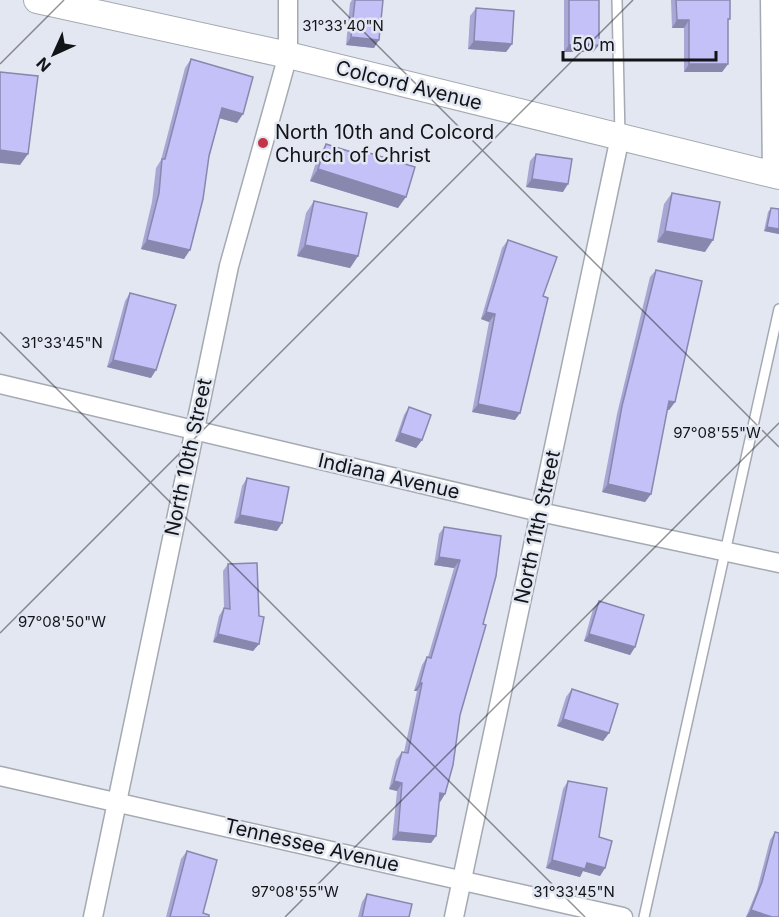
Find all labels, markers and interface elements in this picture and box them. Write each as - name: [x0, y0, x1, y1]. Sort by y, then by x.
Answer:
- text: 31°33'40"N: [302, 16, 384, 35]
- north arrow: [24, 24, 84, 84]
- scale bar: [563, 24, 716, 62]
- text: 50 m: [572, 34, 615, 55]
- text: N: [32, 53, 55, 76]
- street label: Colcord Avenue: [333, 55, 485, 115]
- place label: North 10th and Colcord Church of Christ: [275, 120, 494, 167]
- marker: North 10th and Colcord Church of Christ: [256, 136, 270, 150]
- text: 31°33'45"N: [21, 333, 103, 352]
- street label: North 10th Street: [160, 376, 217, 538]
- text: 97°08'55"W: [673, 423, 761, 442]
- street label: Indiana Avenue: [316, 448, 462, 504]
- street label: North 11th Street: [509, 448, 565, 606]
- text: 97°08'50"W: [18, 612, 106, 631]
- street label: Tennessee Avenue: [222, 813, 402, 877]
- text: 97°08'55"W: [251, 882, 339, 901]
- text: 31°33'45"N: [533, 882, 615, 901]

